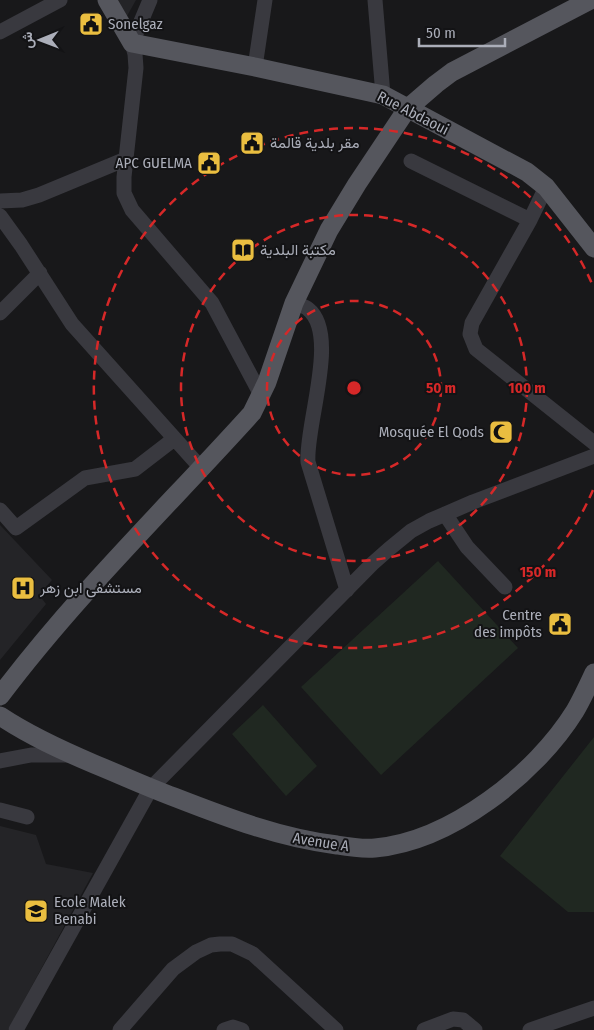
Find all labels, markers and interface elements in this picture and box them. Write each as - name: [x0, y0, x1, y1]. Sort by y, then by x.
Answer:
- public building icon: Sonelgaz: [78, 11, 104, 37]
- north arrow: [15, 15, 65, 65]
- place label: Sonelgaz: [108, 15, 163, 33]
- scale bar: [419, 15, 505, 47]
- text: 50 m: [426, 24, 456, 42]
- text: ش: [19, 31, 36, 49]
- street label: Rue Abdaoui: [374, 87, 452, 139]
- public building icon: مقر بلدية قالمة: [239, 130, 265, 156]
- place label: مقر بلدية قالمة: [270, 134, 359, 152]
- public building icon: APC GUELMA: [196, 150, 222, 176]
- place label: APC GUELMA: [116, 154, 192, 172]
- library icon: مكتبة البلدية: [230, 237, 256, 263]
- place label: مكتبة البلدية: [260, 241, 336, 259]
- centre of rings: [345, 379, 363, 397]
- text: 50 m: [426, 379, 456, 397]
- text: 100 m: [508, 379, 546, 397]
- mosque icon: Mosquée El Qods: [488, 419, 514, 445]
- place label: Mosquée El Qods: [379, 423, 484, 441]
- text: 150 m: [520, 563, 556, 581]
- hospital icon: مستشفى ابن زهر: [10, 575, 36, 601]
- place label: مستشفى ابن زهر: [39, 579, 142, 598]
- place label: Centre des impôts: [474, 606, 542, 641]
- public building icon: Centre des impôts: [547, 611, 573, 637]
- street label: Avenue A: [292, 829, 350, 855]
- place label: Ecole Malek Benabi: [54, 893, 126, 928]
- school or university icon: Ecole Malek Benabi: [23, 898, 49, 924]

